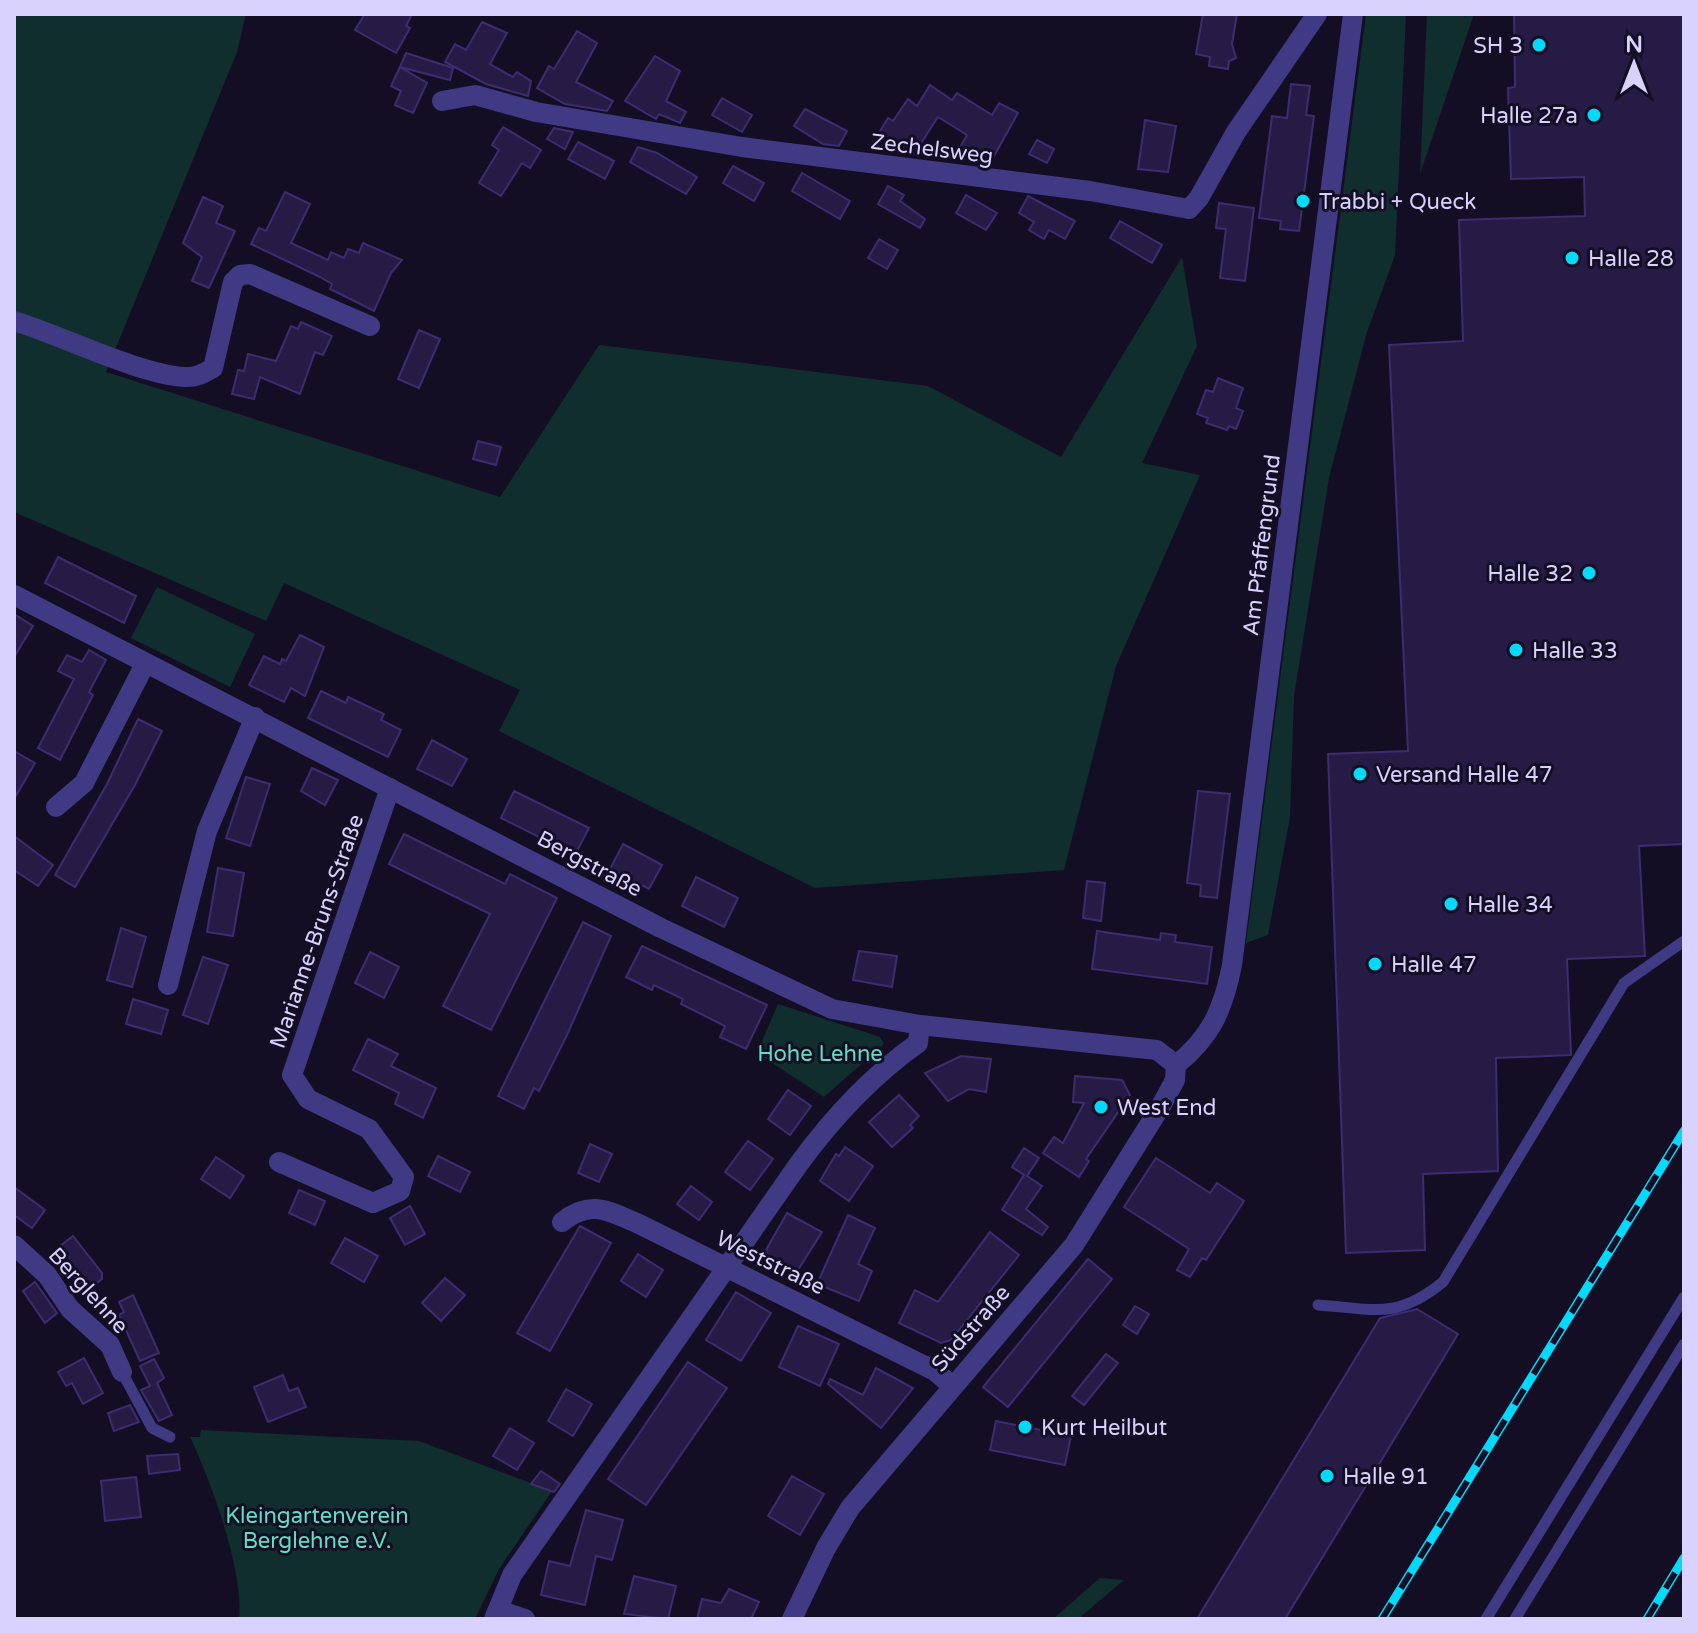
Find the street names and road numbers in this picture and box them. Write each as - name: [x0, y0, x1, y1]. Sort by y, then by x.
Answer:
- street label: Zechelsweg: [869, 129, 995, 169]
- street label: Am Pfaffengrund: [1238, 453, 1286, 637]
- street label: Marianne-Bruns-Straße: [265, 811, 369, 1052]
- street label: Bergstraße: [533, 825, 646, 902]
- street label: Weststraße: [712, 1225, 829, 1300]
- street label: Berglehne: [43, 1242, 134, 1339]
- street label: Südstraße: [926, 1280, 1015, 1377]

